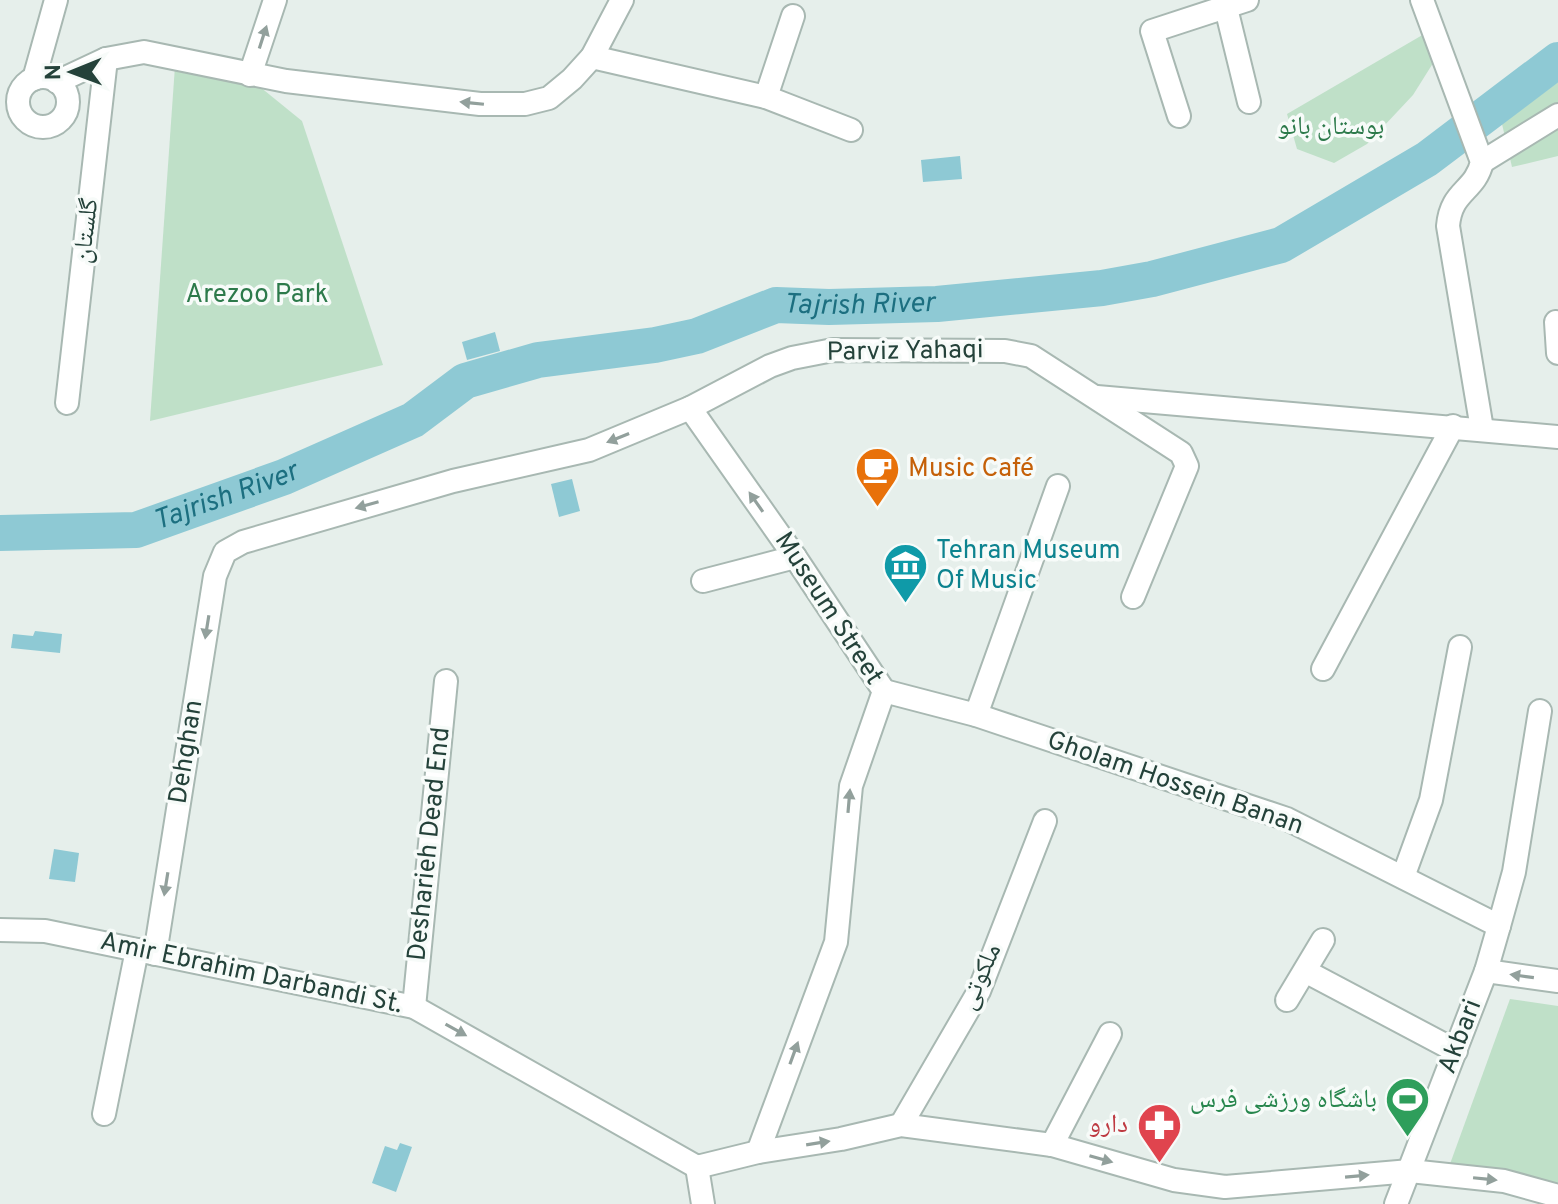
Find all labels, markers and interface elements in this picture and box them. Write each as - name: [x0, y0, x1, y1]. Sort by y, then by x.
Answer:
- one-way arrow: [257, 25, 269, 49]
- north arrow: [32, 32, 112, 112]
- text: N: [41, 64, 68, 80]
- one-way arrow: [459, 96, 484, 109]
- park label: بوستان بانو: [1278, 111, 1384, 144]
- street label: گلستان: [67, 196, 107, 266]
- park label: Arezoo Park: [186, 279, 328, 312]
- water label: Tajrish River: [783, 286, 938, 325]
- street label: Parviz Yahaqi: [826, 334, 984, 370]
- one-way arrow: [606, 432, 630, 445]
- cafe icon: Music Café: [853, 445, 901, 508]
- place label: Music Café: [908, 453, 1034, 486]
- water label: Tajrish River: [149, 454, 307, 540]
- one-way arrow: [749, 491, 764, 512]
- one-way arrow: [355, 499, 379, 512]
- street label: Museum Street: [766, 526, 890, 692]
- place label: Tehran Museum Of Music: [936, 535, 1120, 598]
- museum icon: Tehran Museum Of Music: [881, 542, 929, 605]
- one-way arrow: [200, 615, 213, 640]
- street label: Dehghan: [163, 698, 211, 806]
- street label: Gholam Hossein Banan: [1042, 725, 1308, 843]
- street label: Desharieh Dead End: [401, 726, 459, 962]
- one-way arrow: [843, 788, 856, 813]
- one-way arrow: [159, 872, 172, 897]
- street label: Amir Ebrahim Darbandi St.: [97, 926, 405, 1022]
- street label: ملکوتی: [952, 939, 1010, 1015]
- one-way arrow: [1509, 969, 1534, 982]
- street label: Akbari: [1432, 995, 1490, 1079]
- one-way arrow: [445, 1023, 467, 1037]
- one-way arrow: [789, 1041, 801, 1065]
- sports icon: باشگاه ورزشی فرس: [1384, 1076, 1432, 1139]
- place label: باشگاه ورزشی فرس: [1190, 1084, 1377, 1117]
- pharmacy icon: دارو: [1135, 1101, 1183, 1164]
- place label: دارو: [1089, 1109, 1128, 1142]
- one-way arrow: [806, 1136, 831, 1148]
- one-way arrow: [1089, 1153, 1113, 1166]
- one-way arrow: [1345, 1170, 1370, 1183]
- one-way arrow: [1473, 1173, 1498, 1186]

